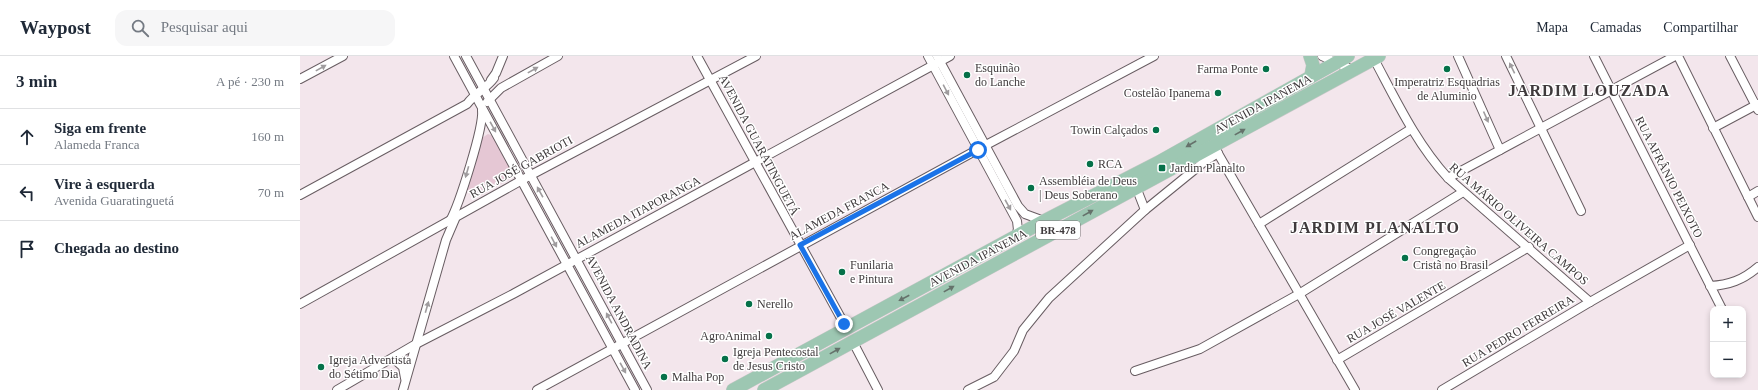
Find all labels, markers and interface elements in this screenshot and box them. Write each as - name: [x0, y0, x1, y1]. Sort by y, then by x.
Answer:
- search box: [115, 10, 395, 46]
- text: Waypost: [20, 17, 91, 38]
- icon: search: [129, 17, 151, 39]
- text: Pesquisar aqui: [161, 19, 248, 35]
- text: Mapa: [1536, 20, 1568, 35]
- text: Camadas: [1590, 20, 1641, 35]
- text: Compartilhar: [1663, 20, 1738, 35]
- place label: Esquinão do Lanche: [975, 61, 1025, 89]
- place label: Farma Ponte: [1197, 62, 1258, 76]
- one-way arrow: [1509, 62, 1515, 74]
- one-way arrow: [315, 64, 327, 71]
- marker: Farma Ponte: [1261, 64, 1271, 74]
- marker: Imperatriz Esquadrias de Aluminio: [1442, 64, 1452, 74]
- one-way arrow: [528, 66, 539, 73]
- marker: Esquinão do Lanche: [962, 70, 972, 80]
- street label: AVENIDA IPANEMA: [1212, 71, 1314, 137]
- text: 3 min: [16, 72, 57, 91]
- street label: AVENIDA GUARATINGUETÁ: [716, 72, 802, 218]
- text: A pé · 230 m: [216, 74, 284, 89]
- place label: Imperatriz Esquadrias de Aluminio: [1394, 75, 1500, 103]
- district label: JARDIM LOUZADA: [1508, 82, 1670, 99]
- one-way arrow: [943, 85, 949, 96]
- place label: Costelão Ipanema: [1124, 86, 1211, 100]
- marker: Costelão Ipanema: [1213, 88, 1223, 98]
- one-way arrow: [1483, 112, 1489, 124]
- street label: RUA AFRÂNIO PEIXOTO: [1632, 114, 1706, 240]
- text: Siga em frente: [54, 120, 146, 136]
- one-way arrow: [490, 121, 496, 133]
- place label: Towin Calçados: [1071, 123, 1148, 137]
- marker: Towin Calçados: [1151, 125, 1161, 135]
- icon: ahead: [16, 126, 38, 148]
- text: 160 m: [251, 129, 284, 144]
- one-way arrow: [1234, 129, 1245, 135]
- street label: RUA JOSÉ GABRIOTI: [467, 133, 575, 201]
- text: Alameda Franca: [54, 137, 140, 152]
- one-way arrow: [1185, 140, 1197, 147]
- route start: [969, 141, 987, 159]
- place label: RCA: [1098, 157, 1123, 171]
- marker: RCA: [1085, 159, 1095, 169]
- street label: RUA MÁRIO OLIVEIRA CAMPOS: [1447, 160, 1591, 288]
- place label: Jardim Planalto: [1170, 161, 1245, 175]
- marker: Jardim Planalto: [1157, 163, 1167, 173]
- one-way arrow: [464, 166, 470, 178]
- street label: ALAMEDA ITAPORANGA: [573, 173, 703, 251]
- place label: Assembléia de Deus | Deus Soberano: [1039, 174, 1137, 202]
- text: Vire à esquerda: [54, 176, 155, 192]
- street label: ALAMEDA FRANCA: [787, 179, 892, 243]
- icon: left: [16, 182, 38, 204]
- marker: Assembléia de Deus | Deus Soberano: [1026, 183, 1036, 193]
- text: 70 m: [258, 185, 284, 200]
- one-way arrow: [537, 186, 544, 198]
- text: Avenida Guaratinguetá: [54, 193, 174, 208]
- one-way arrow: [1005, 199, 1011, 211]
- one-way arrow: [1082, 210, 1094, 217]
- district label: JARDIM PLANALTO: [1290, 219, 1460, 236]
- road number: BR-478: [1036, 221, 1080, 239]
- street label: AVENIDA IPANEMA: [927, 226, 1030, 290]
- one-way arrow: [551, 236, 558, 247]
- icon: arrive: [16, 238, 38, 260]
- text: Chegada ao destino: [54, 240, 179, 256]
- place label: Congregação Cristã no Brasil: [1413, 244, 1489, 272]
- street label: AVENIDA ANDRADINA: [583, 252, 655, 372]
- marker: Congregação Cristã no Brasil: [1400, 253, 1410, 263]
- place label: Funilaria e Pintura: [850, 258, 894, 286]
- marker: Funilaria e Pintura: [837, 267, 847, 277]
- street label: RUA JOSÉ VALENTE: [1344, 278, 1448, 346]
- one-way arrow: [944, 286, 955, 292]
- street label: RUA PEDRO FERREIRA: [1460, 292, 1577, 370]
- one-way arrow: [898, 294, 910, 301]
- place label: Nerello: [757, 297, 793, 311]
- marker: Nerello: [744, 299, 754, 309]
- one-way arrow: [424, 301, 430, 313]
- map controls: [1710, 306, 1746, 378]
- button: +: [1710, 306, 1746, 342]
- one-way arrow: [606, 312, 612, 324]
- route end: [835, 315, 853, 333]
- place label: AgroAnimal: [700, 329, 762, 343]
- marker: AgroAnimal: [764, 331, 774, 341]
- button: −: [1710, 342, 1746, 378]
- place label: Igreja Pentecostal de Jesus Cristo: [733, 345, 819, 373]
- one-way arrow: [829, 348, 841, 355]
- place label: Igreja Adventista do Sétimo Dia: [329, 353, 412, 381]
- marker: Igreja Pentecostal de Jesus Cristo: [720, 354, 730, 364]
- marker: Igreja Adventista do Sétimo Dia: [316, 362, 326, 372]
- one-way arrow: [620, 362, 627, 374]
- place label: Malha Pop: [672, 370, 724, 384]
- marker: Malha Pop: [659, 372, 669, 382]

